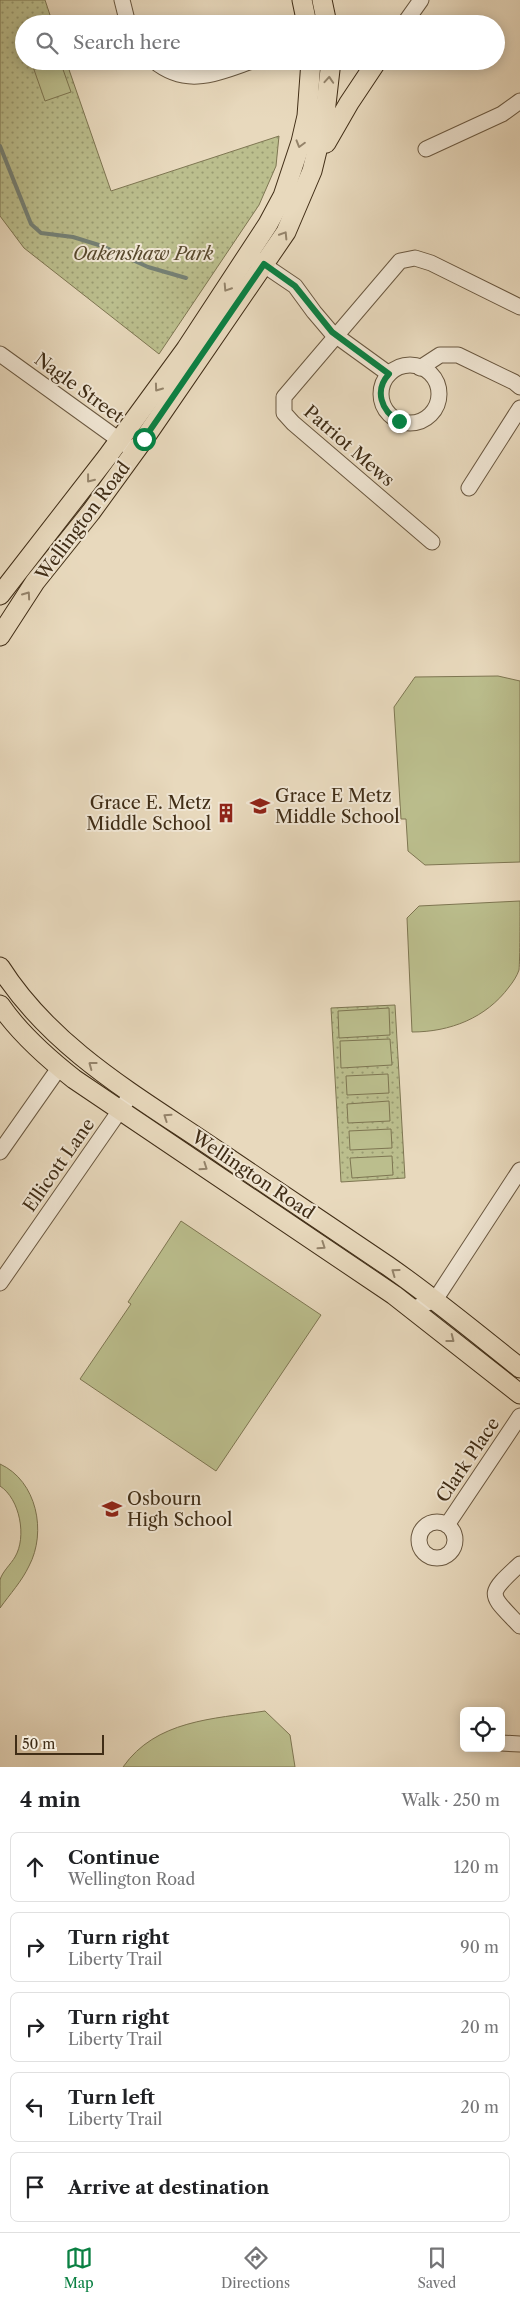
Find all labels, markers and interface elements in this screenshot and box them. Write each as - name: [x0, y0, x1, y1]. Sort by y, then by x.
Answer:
- search box: [15, 15, 505, 70]
- icon: search: [33, 29, 61, 57]
- text: Search here: [73, 31, 181, 54]
- one-way arrow: [324, 76, 335, 84]
- one-way arrow: [296, 139, 306, 148]
- one-way arrow: [277, 231, 287, 240]
- park label: Oakenshaw Park: [73, 243, 214, 265]
- one-way arrow: [223, 282, 233, 291]
- street label: Nagle Street: [30, 348, 128, 428]
- one-way arrow: [155, 382, 163, 391]
- street label: Patriot Mews: [299, 401, 399, 491]
- route end: [388, 410, 411, 433]
- route start: [133, 428, 156, 451]
- street label: Wellington Road: [31, 457, 135, 586]
- one-way arrow: [87, 473, 96, 483]
- one-way arrow: [21, 591, 30, 601]
- place label: Grace E Metz Middle School: [275, 785, 400, 828]
- place label: Grace E. Metz Middle School: [86, 792, 211, 835]
- school or university icon: Grace E Metz Middle School: [249, 795, 271, 817]
- building icon: Grace E. Metz Middle School: [215, 802, 237, 824]
- one-way arrow: [89, 1062, 98, 1070]
- street label: Ellicott Lane: [19, 1114, 99, 1216]
- one-way arrow: [164, 1114, 173, 1123]
- street label: Wellington Road: [187, 1125, 319, 1224]
- one-way arrow: [198, 1161, 208, 1170]
- one-way arrow: [317, 1240, 326, 1250]
- one-way arrow: [392, 1269, 401, 1277]
- one-way arrow: [445, 1333, 454, 1341]
- street label: Clark Place: [432, 1413, 504, 1507]
- place label: Osbourn High School: [127, 1488, 232, 1531]
- school or university icon: Osbourn High School: [101, 1498, 123, 1520]
- map controls: [460, 1707, 505, 1752]
- button: locate: [460, 1707, 505, 1752]
- scale bar: [15, 1732, 104, 1755]
- text: 50 m: [22, 1735, 55, 1753]
- text: 4 min: [20, 1787, 81, 1812]
- text: Walk · 250 m: [402, 1790, 500, 1810]
- text: Continue: [68, 1846, 160, 1869]
- icon: ahead: [21, 1853, 49, 1881]
- text: 120 m: [454, 1857, 499, 1877]
- text: Wellington Road: [68, 1869, 195, 1889]
- text: Turn right: [68, 1926, 169, 1949]
- icon: right: [21, 1933, 49, 1961]
- text: 90 m: [460, 1937, 499, 1957]
- text: Liberty Trail: [68, 1949, 162, 1969]
- text: Turn right: [68, 2006, 169, 2029]
- icon: right: [21, 2013, 49, 2041]
- text: 20 m: [460, 2017, 499, 2037]
- text: Liberty Trail: [68, 2029, 162, 2049]
- text: Turn left: [68, 2086, 155, 2109]
- icon: left: [21, 2093, 49, 2121]
- text: 20 m: [460, 2097, 499, 2117]
- text: Liberty Trail: [68, 2109, 162, 2129]
- icon: arrive: [21, 2173, 49, 2201]
- text: Arrive at destination: [68, 2176, 269, 2199]
- tab: Map: [64, 2244, 94, 2292]
- tab: Directions: [221, 2244, 290, 2292]
- tab: Saved: [417, 2244, 456, 2292]

